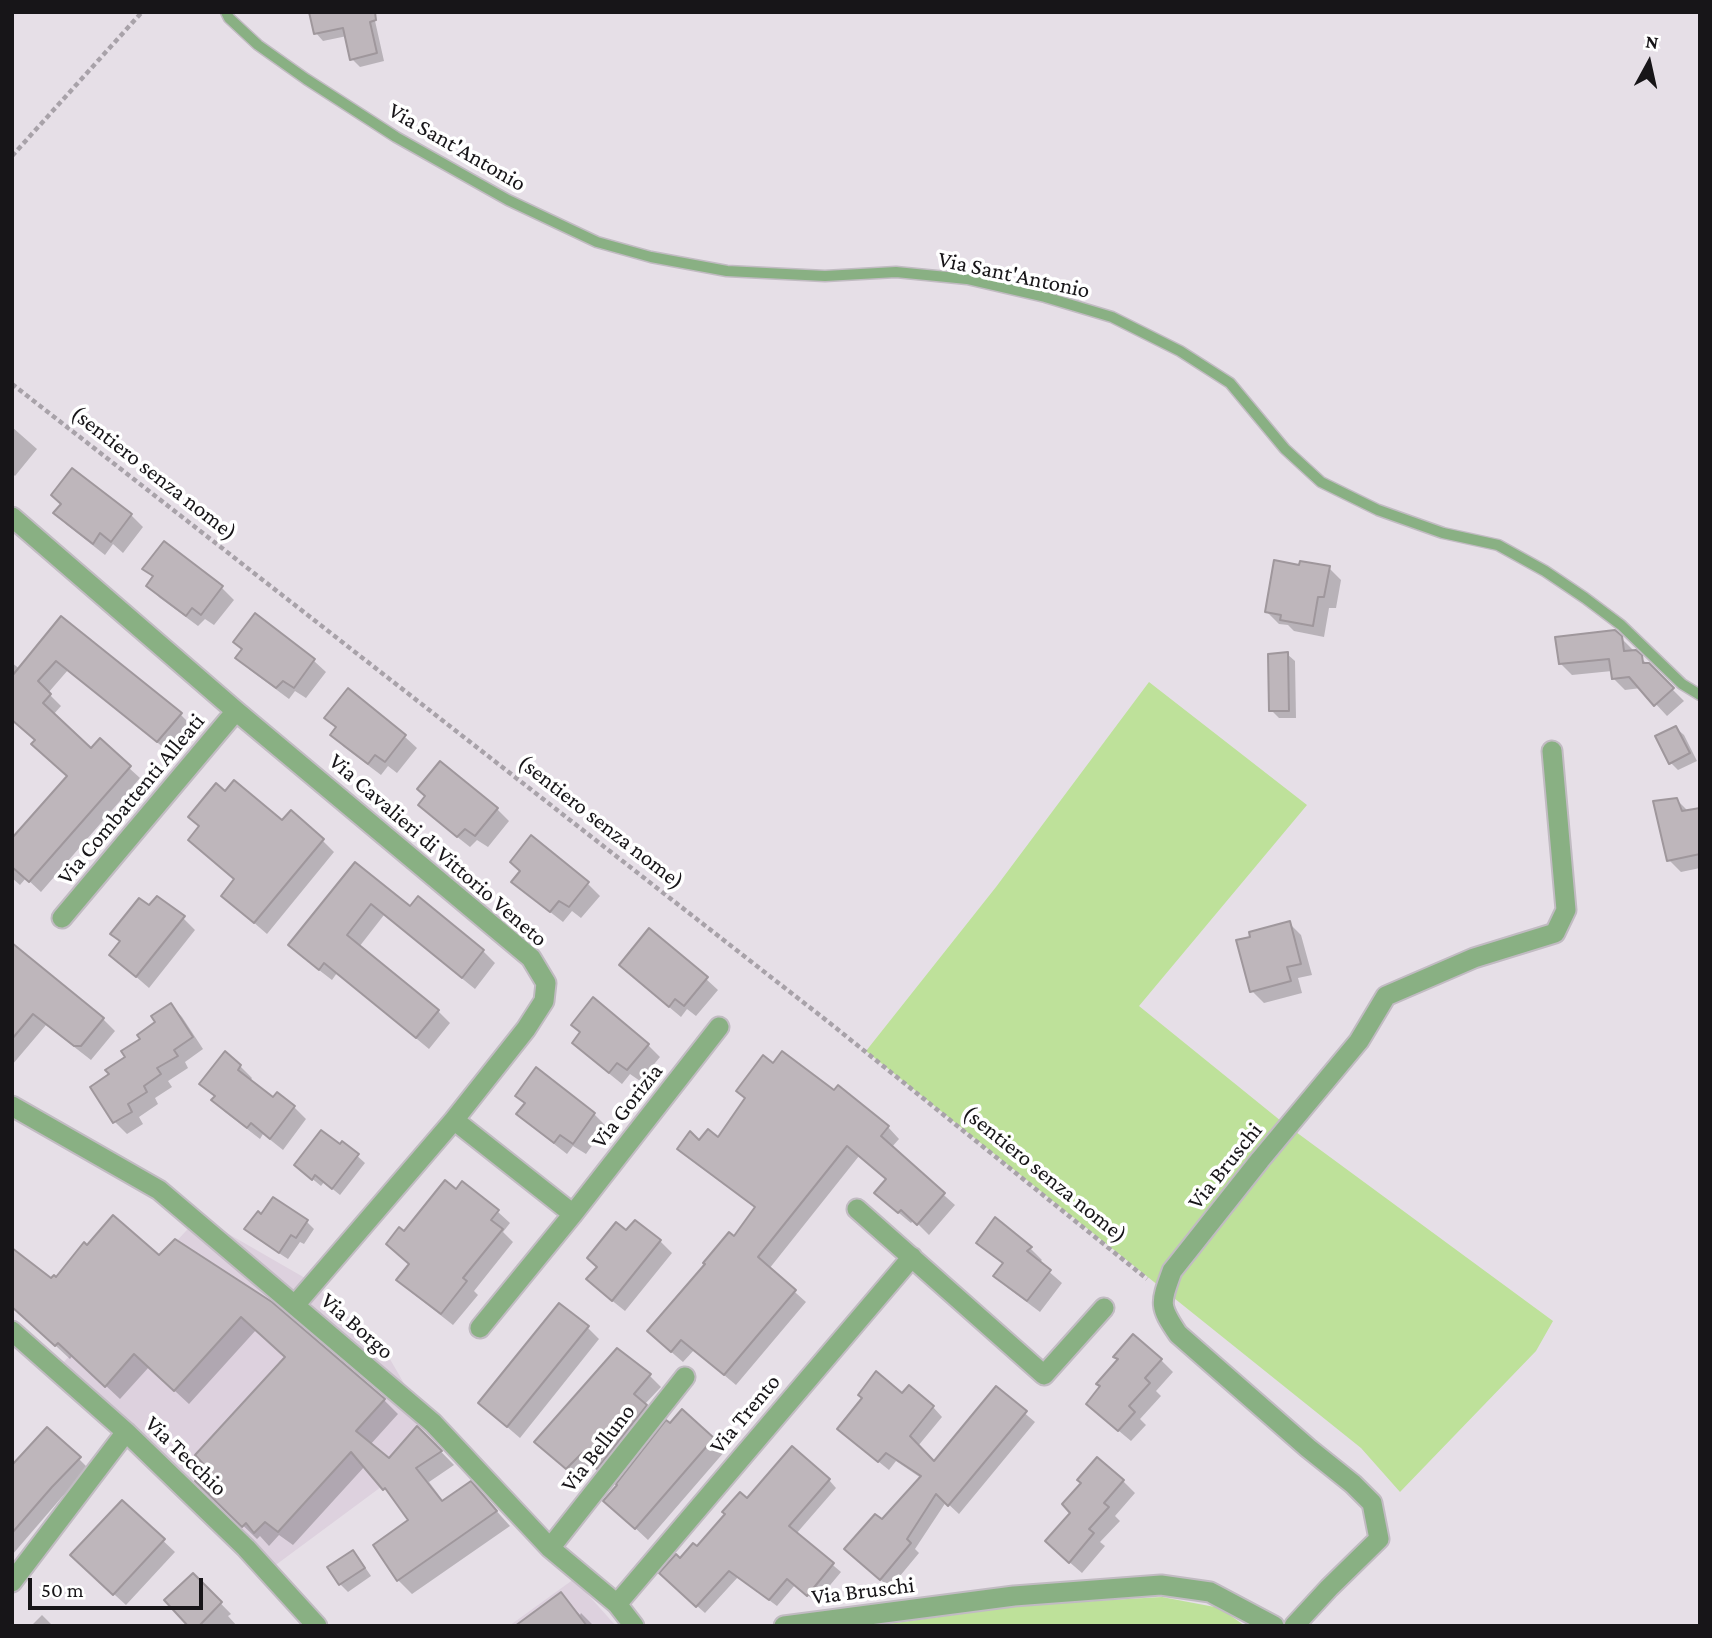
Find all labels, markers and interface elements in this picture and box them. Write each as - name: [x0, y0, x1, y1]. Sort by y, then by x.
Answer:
- north arrow: [1614, 28, 1684, 98]
- text: N: [1644, 30, 1660, 53]
- street label: Via Sant'Antonio: [383, 96, 531, 198]
- street label: Via Sant'Antonio: [936, 245, 1092, 305]
- street label: (sentiero senza nome): [66, 400, 242, 546]
- street label: Via Combattenti Alleati: [51, 708, 211, 890]
- street label: Via Cavalieri di Vittorio Veneto: [323, 748, 553, 952]
- street label: (sentiero senza nome): [513, 749, 689, 895]
- street label: Via Gorizia: [585, 1058, 669, 1154]
- street label: (sentiero senza nome): [957, 1099, 1133, 1249]
- street label: Via Bruschi: [1182, 1117, 1268, 1215]
- street label: Via Borgo: [315, 1287, 399, 1365]
- street label: Via Trento: [704, 1369, 786, 1459]
- street label: Via Belluno: [555, 1398, 641, 1498]
- street label: Via Tecchio: [139, 1410, 233, 1502]
- scale bar: [32, 1564, 206, 1608]
- street label: Via Bruschi: [810, 1571, 916, 1611]
- text: 50 m: [41, 1578, 84, 1602]

